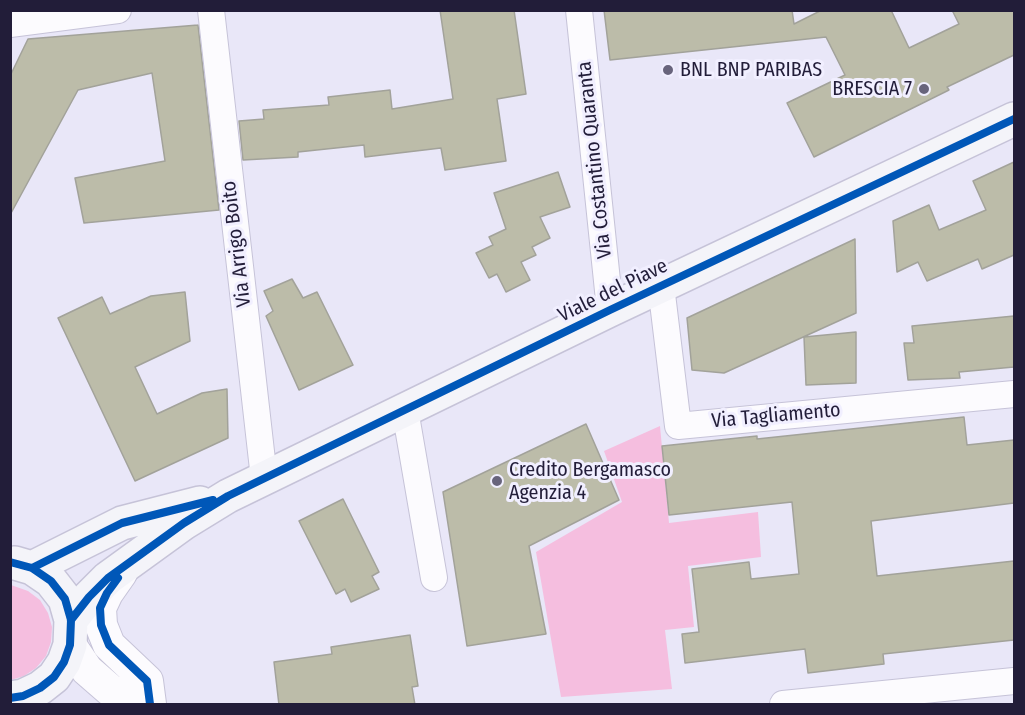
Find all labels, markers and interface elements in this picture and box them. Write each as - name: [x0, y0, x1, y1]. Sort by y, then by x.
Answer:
- place label: BNL BNP PARIBAS: [680, 58, 822, 82]
- street label: Via Costantino Quaranta: [573, 60, 617, 260]
- marker: BNL BNP PARIBAS: [661, 63, 675, 77]
- place label: BRESCIA 7: [832, 77, 912, 101]
- marker: BRESCIA 7: [917, 82, 931, 96]
- street label: Via Arrigo Boito: [217, 180, 257, 308]
- street label: Viale del Piave: [554, 254, 672, 328]
- street label: Via Tagliamento: [710, 398, 842, 434]
- place label: Credito Bergamasco Agenzia 4: [509, 458, 671, 505]
- marker: Credito Bergamasco Agenzia 4: [490, 474, 504, 488]

